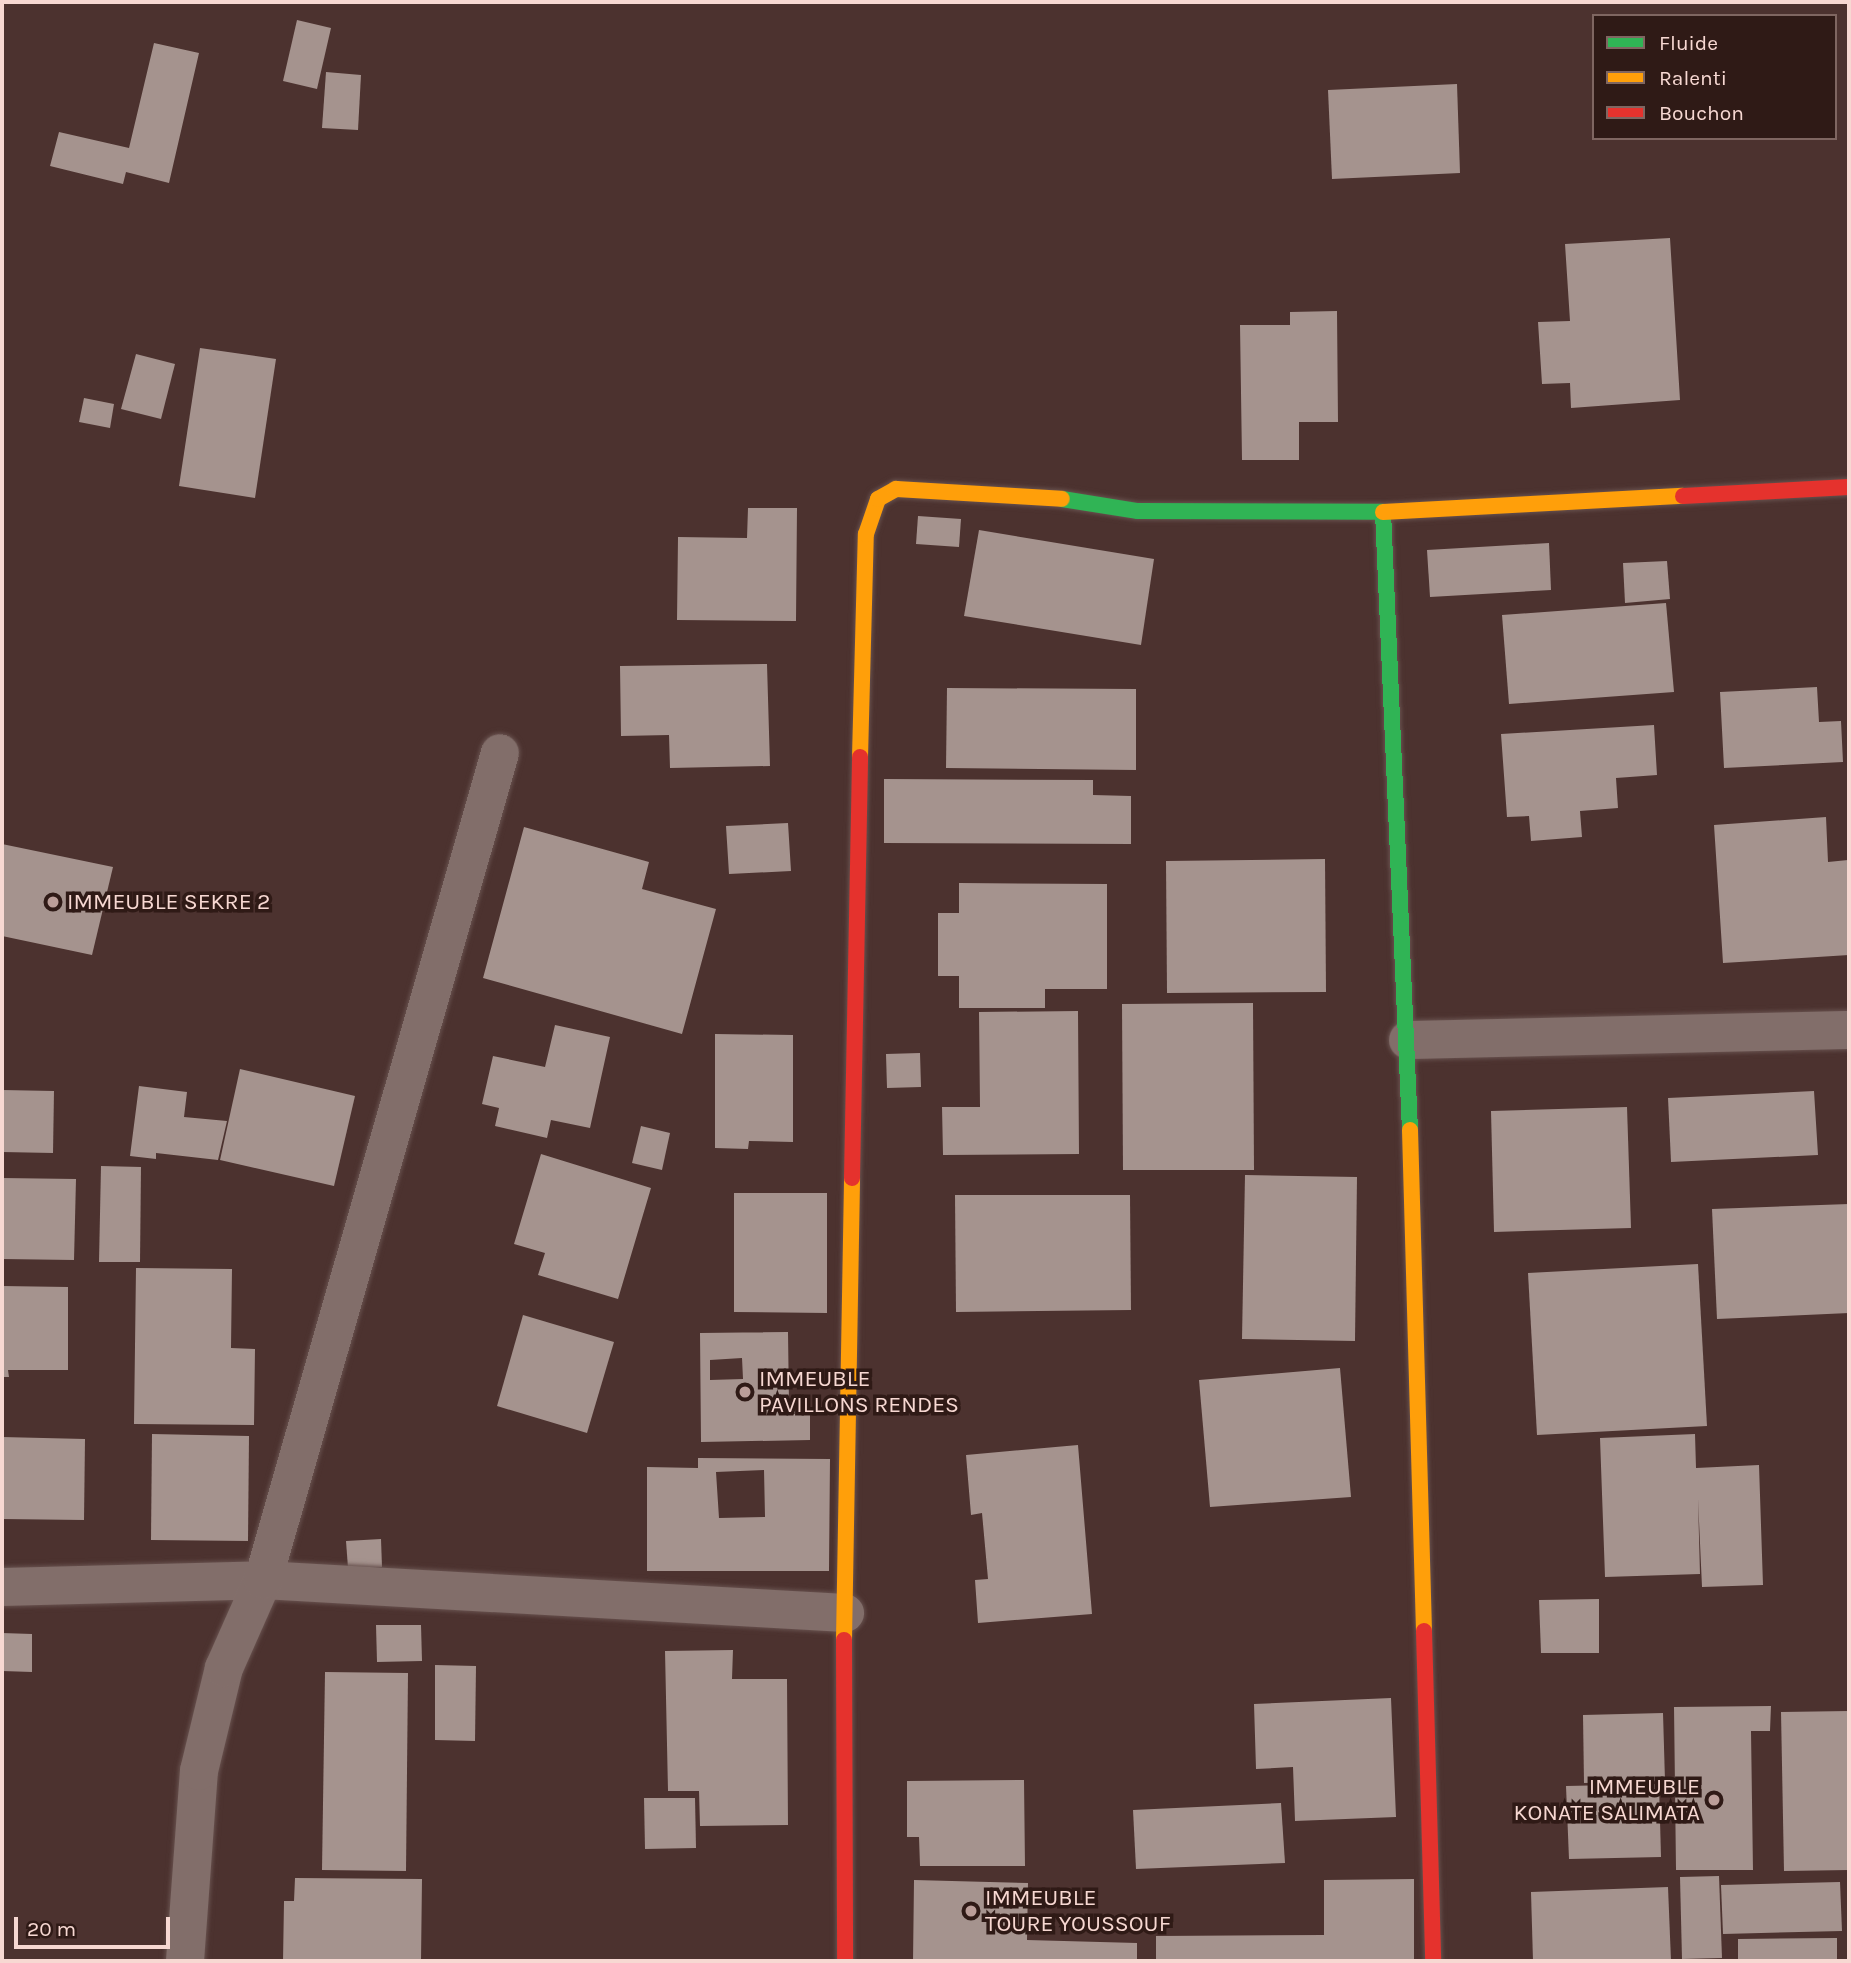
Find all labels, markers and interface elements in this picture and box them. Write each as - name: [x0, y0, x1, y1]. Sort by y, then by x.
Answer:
- legend: [1592, 14, 1837, 140]
- text: Fluide: [1659, 31, 1718, 55]
- text: Ralenti: [1659, 66, 1727, 90]
- text: Bouchon: [1659, 101, 1744, 125]
- place label: IMMEUBLE SEKRE 2: [67, 888, 270, 916]
- marker: IMMEUBLE SEKRE 2: [45, 894, 61, 910]
- place label: IMMEUBLE PAVILLONS RENDES: [759, 1365, 959, 1419]
- marker: IMMEUBLE PAVILLONS RENDES: [737, 1384, 753, 1400]
- place label: IMMEUBLE KONATE SALIMATA: [1513, 1773, 1700, 1827]
- marker: IMMEUBLE KONATE SALIMATA: [1706, 1792, 1722, 1808]
- place label: IMMEUBLE TOURE YOUSSOUF: [985, 1884, 1171, 1938]
- marker: IMMEUBLE TOURE YOUSSOUF: [963, 1903, 979, 1919]
- scale bar: [18, 1904, 173, 1948]
- text: 20 m: [27, 1917, 76, 1941]

